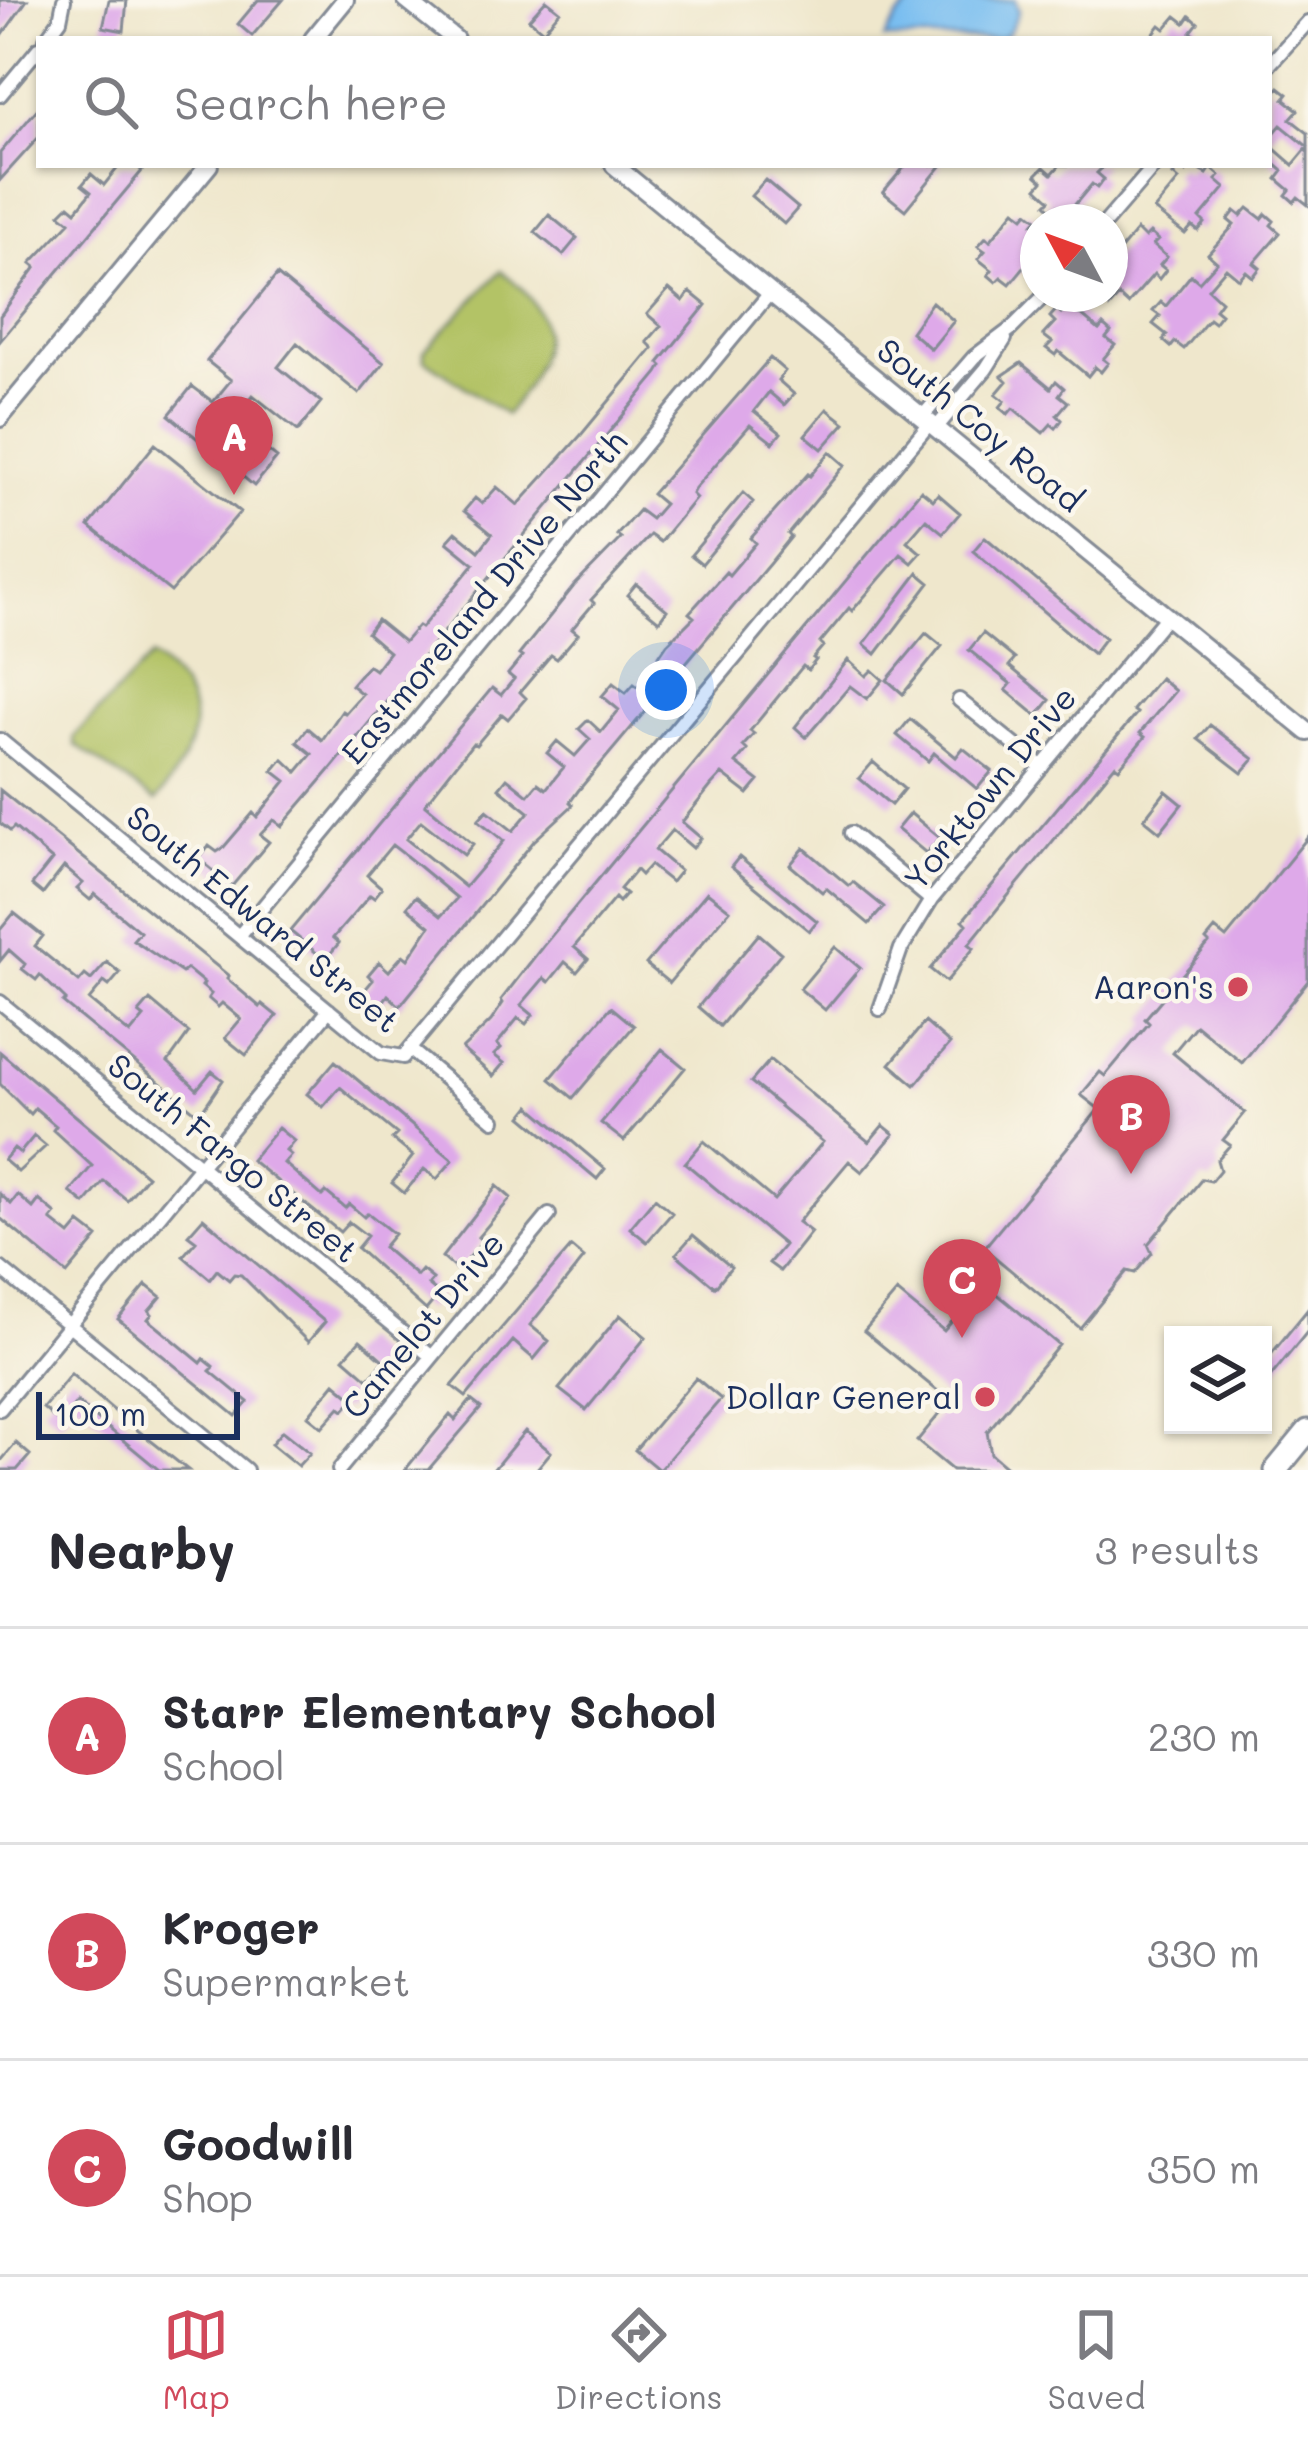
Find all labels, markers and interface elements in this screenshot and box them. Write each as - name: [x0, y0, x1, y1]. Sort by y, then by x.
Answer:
- search box: [36, 36, 1272, 168]
- icon: search: [78, 69, 144, 135]
- text: Search here: [174, 73, 448, 131]
- north arrow: [1020, 204, 1128, 312]
- street label: South Coy Road: [868, 328, 1093, 521]
- pin: A: [195, 396, 273, 495]
- street label: Eastmoreland Drive North: [330, 420, 635, 772]
- your location: [636, 660, 696, 720]
- street label: Yorktown Drive: [893, 676, 1085, 898]
- street label: South Edward Street: [119, 794, 409, 1041]
- place label: Aaron's: [1093, 964, 1214, 1007]
- marker: Aaron's: [1225, 974, 1251, 1000]
- street label: South Fargo Street: [100, 1043, 368, 1271]
- pin: B: [1092, 1075, 1170, 1174]
- street label: Camelot Drive: [331, 1222, 513, 1426]
- pin: C: [923, 1239, 1001, 1338]
- map controls: [1164, 1326, 1272, 1434]
- button: layers: [1164, 1326, 1272, 1434]
- place label: Dollar General: [726, 1374, 961, 1417]
- marker: Dollar General: [972, 1384, 998, 1410]
- scale bar: [36, 1386, 240, 1439]
- text: 100 m: [54, 1391, 146, 1434]
- text: Nearby: [48, 1515, 235, 1582]
- text: 3 results: [1095, 1523, 1260, 1574]
- text: Starr Elementary School: [162, 1681, 717, 1739]
- text: A: [73, 1710, 101, 1761]
- text: 230 m: [1148, 1710, 1260, 1761]
- text: School: [162, 1739, 285, 1790]
- text: Kroger: [162, 1897, 319, 1955]
- text: B: [74, 1926, 100, 1977]
- text: 330 m: [1147, 1926, 1260, 1977]
- text: Supermarket: [162, 1955, 410, 2006]
- text: Goodwill: [162, 2113, 354, 2171]
- text: C: [73, 2142, 101, 2193]
- text: 350 m: [1147, 2142, 1260, 2193]
- text: Shop: [162, 2171, 253, 2222]
- tab: Map: [163, 2302, 230, 2417]
- tab: Directions: [555, 2302, 722, 2417]
- tab: Saved: [1048, 2302, 1145, 2417]

